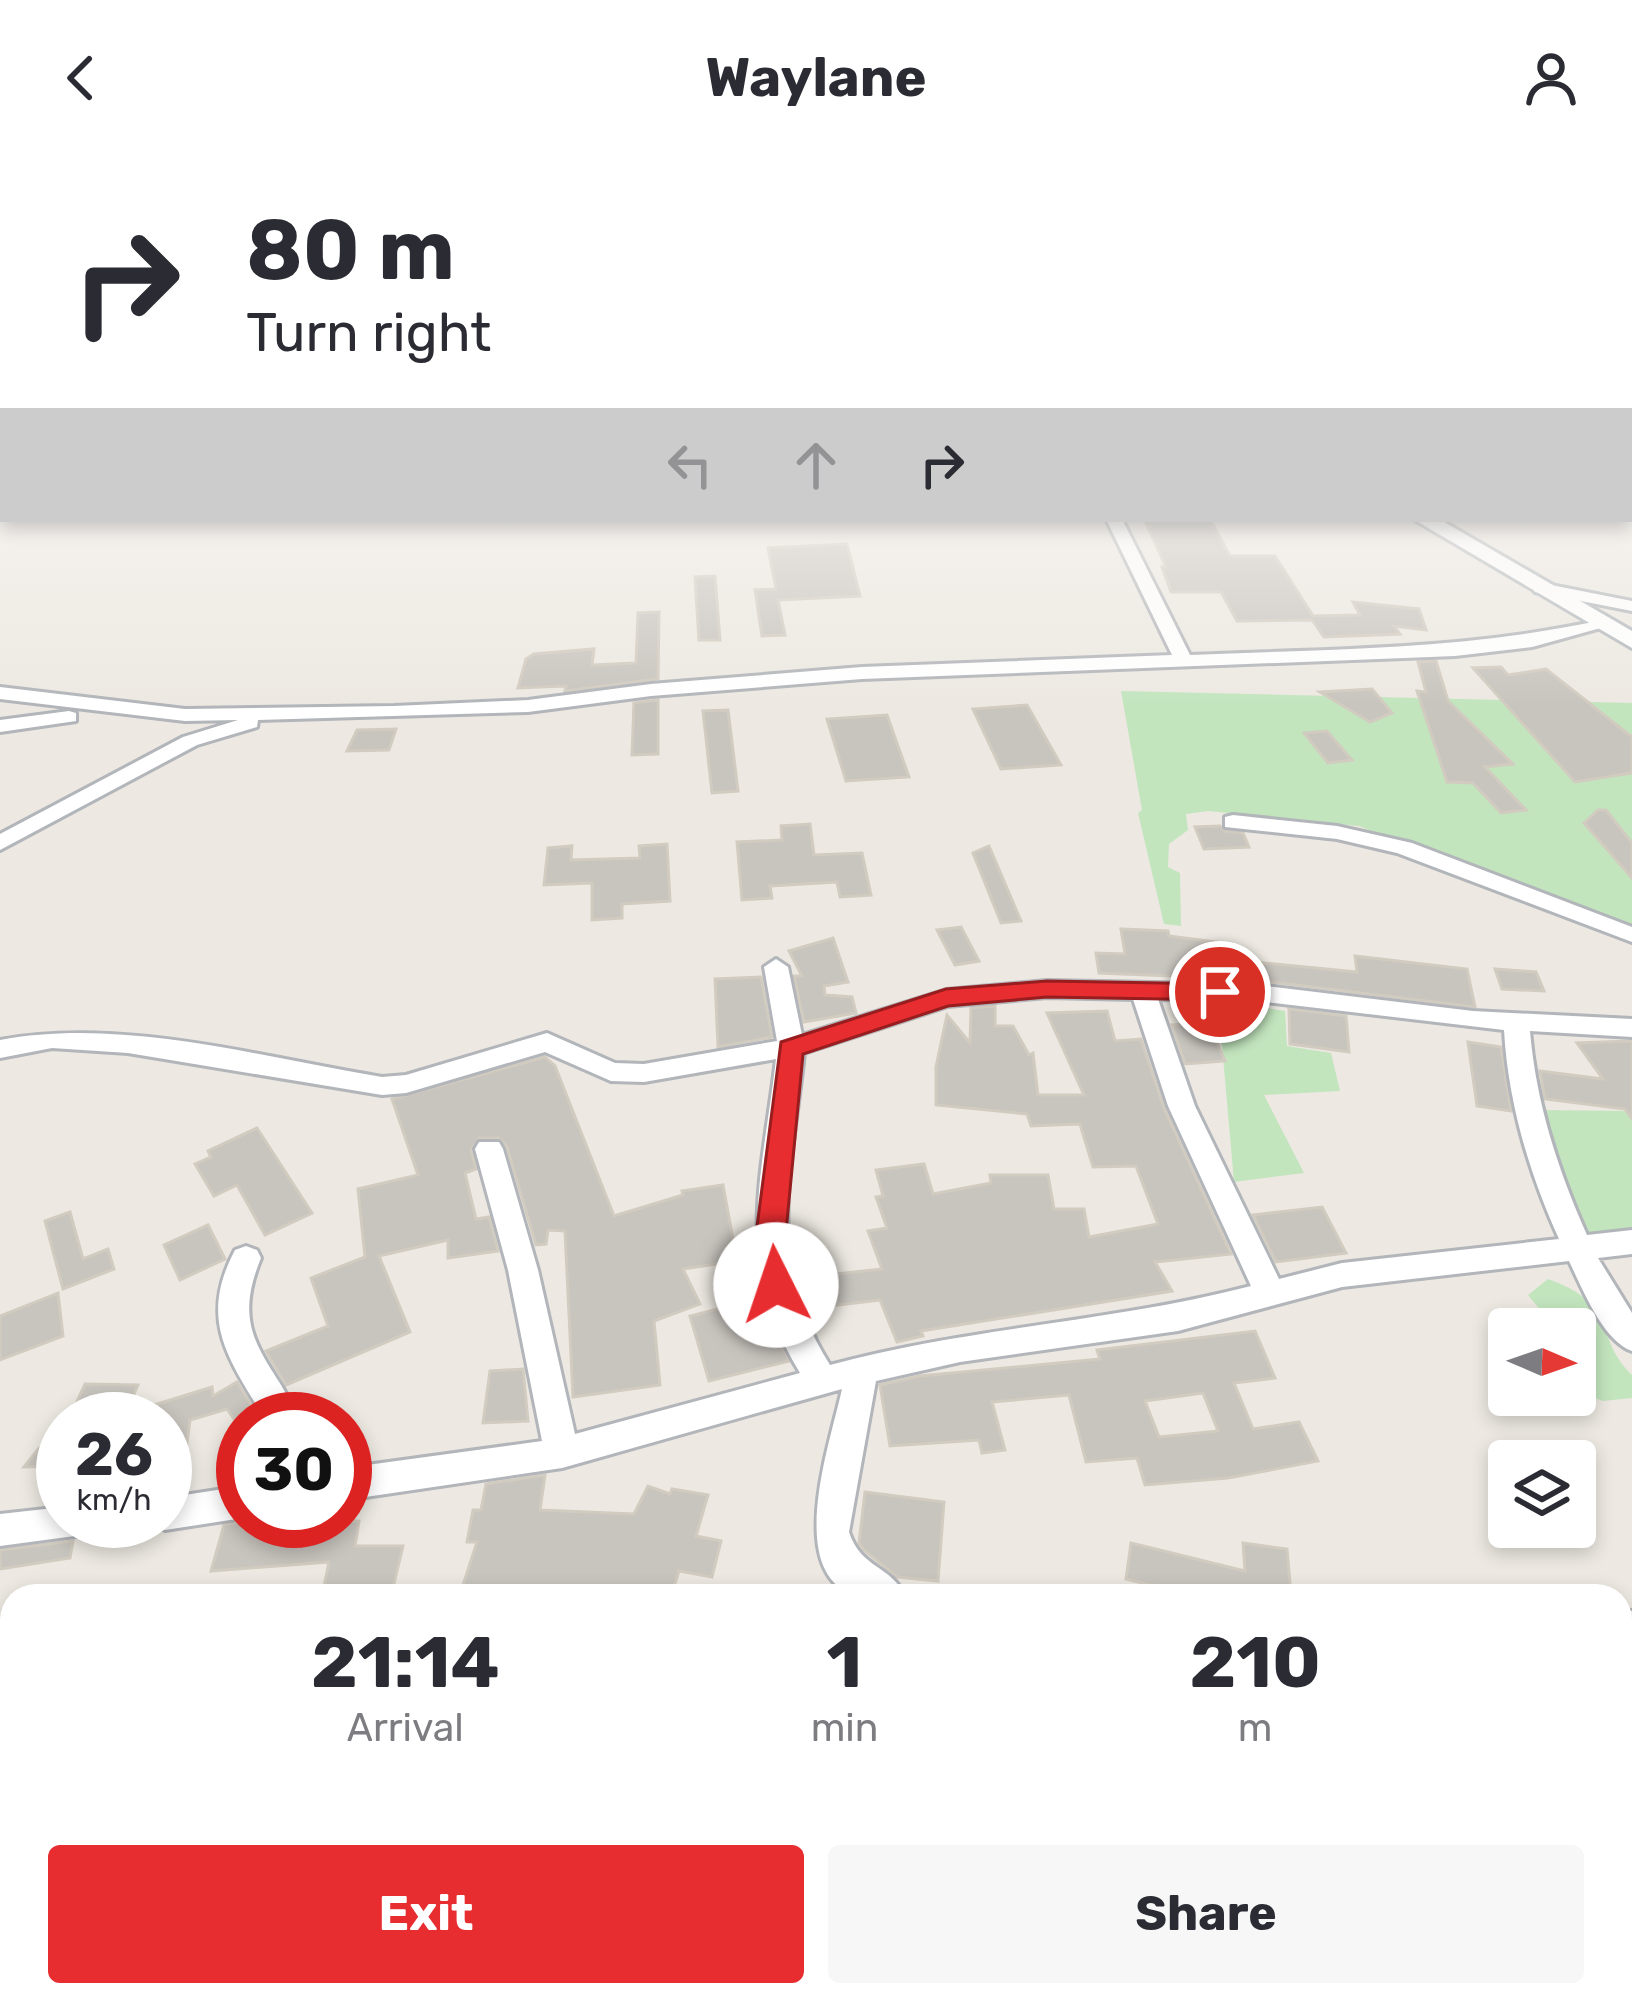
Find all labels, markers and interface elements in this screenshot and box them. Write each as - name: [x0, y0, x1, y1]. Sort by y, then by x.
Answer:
- icon: back: [48, 45, 114, 111]
- icon: person: [1518, 45, 1584, 111]
- text: Waylane: [705, 46, 927, 110]
- text: 80 m: [246, 200, 455, 300]
- icon: right: [48, 204, 204, 360]
- text: Turn right: [246, 301, 491, 365]
- icon: left: [657, 432, 723, 498]
- icon: ahead: [783, 432, 849, 498]
- icon: right: [909, 432, 975, 498]
- pin: [1169, 941, 1271, 1043]
- icon: arrive: [1187, 959, 1253, 1025]
- position arrow: [713, 1222, 839, 1348]
- north arrow: [1488, 1308, 1596, 1416]
- map controls: [1488, 1308, 1596, 1548]
- speed limit sign: 30: [216, 1392, 372, 1548]
- text: 26: [75, 1419, 153, 1490]
- button: layers: [1488, 1440, 1596, 1548]
- text: km/h: [77, 1482, 151, 1518]
- text: 21:14: [311, 1620, 500, 1705]
- text: 1: [827, 1620, 862, 1705]
- text: 210: [1189, 1620, 1321, 1705]
- text: Arrival: [347, 1705, 464, 1751]
- text: min: [811, 1705, 878, 1751]
- text: m: [1238, 1705, 1273, 1751]
- button: Exit: [48, 1845, 804, 1983]
- button: Share: [828, 1845, 1584, 1983]

